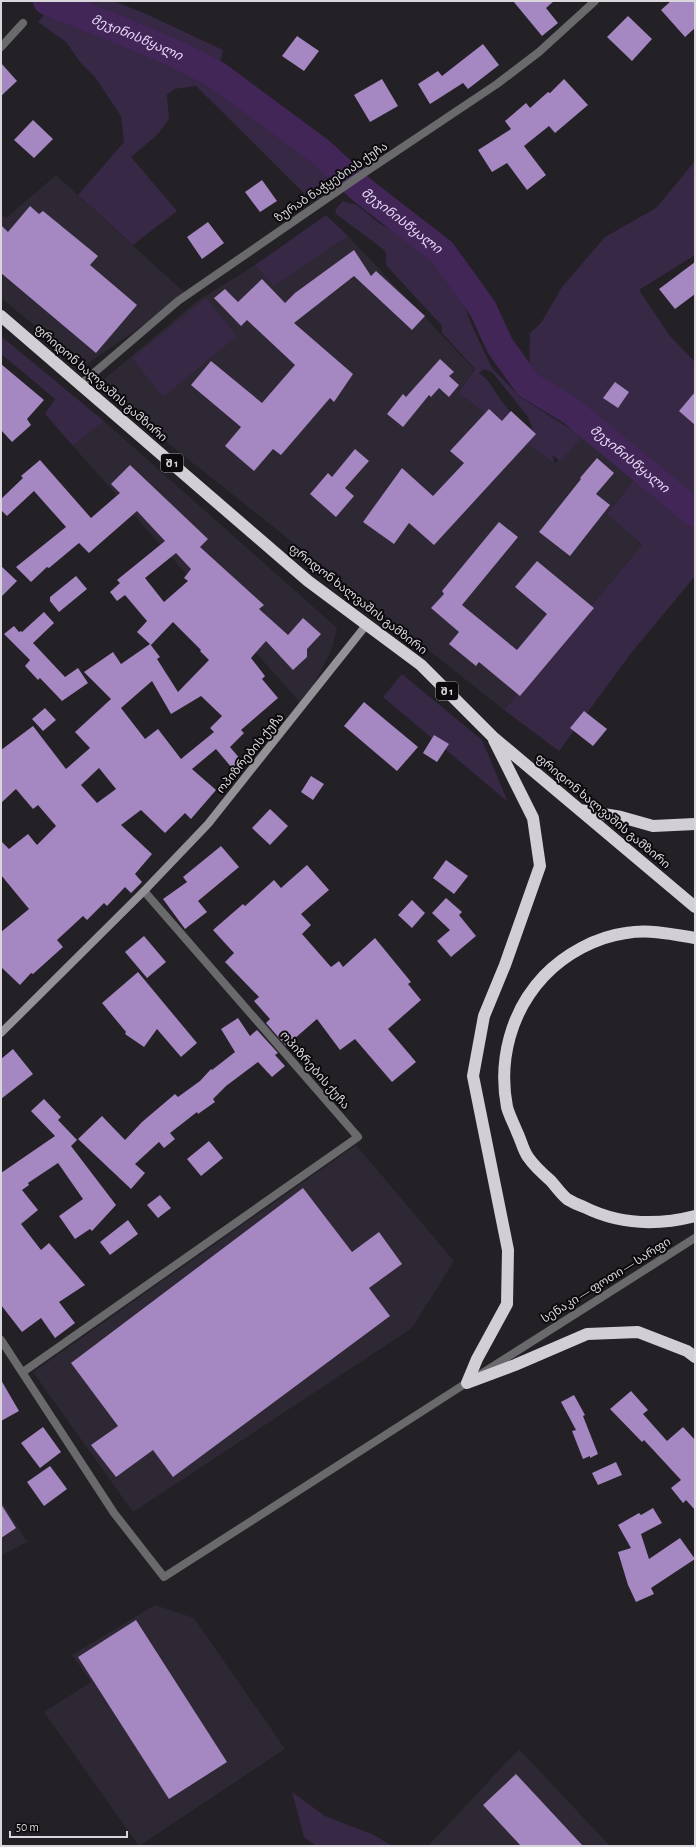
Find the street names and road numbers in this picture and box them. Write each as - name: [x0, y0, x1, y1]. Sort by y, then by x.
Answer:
- street label: ზურაბ ნაჭყებიას ქუჩა: [272, 140, 390, 225]
- street label: ფრიდონ ხალვაშის გამზირი: [31, 322, 170, 445]
- road number: შ 1: [161, 454, 183, 472]
- street label: ფრიდონ ხალვაშის გამზირი: [286, 542, 429, 658]
- road number: შ 1: [436, 682, 458, 700]
- street label: ოპიზრების ქუჩა: [214, 711, 287, 796]
- street label: ფრიდონ ხალვაშის გამზირი: [532, 751, 673, 872]
- street label: ოპიზრების ქუჩა: [277, 1029, 352, 1112]
- street label: სენაკი — ფოთი — სარფი: [539, 1235, 673, 1326]

